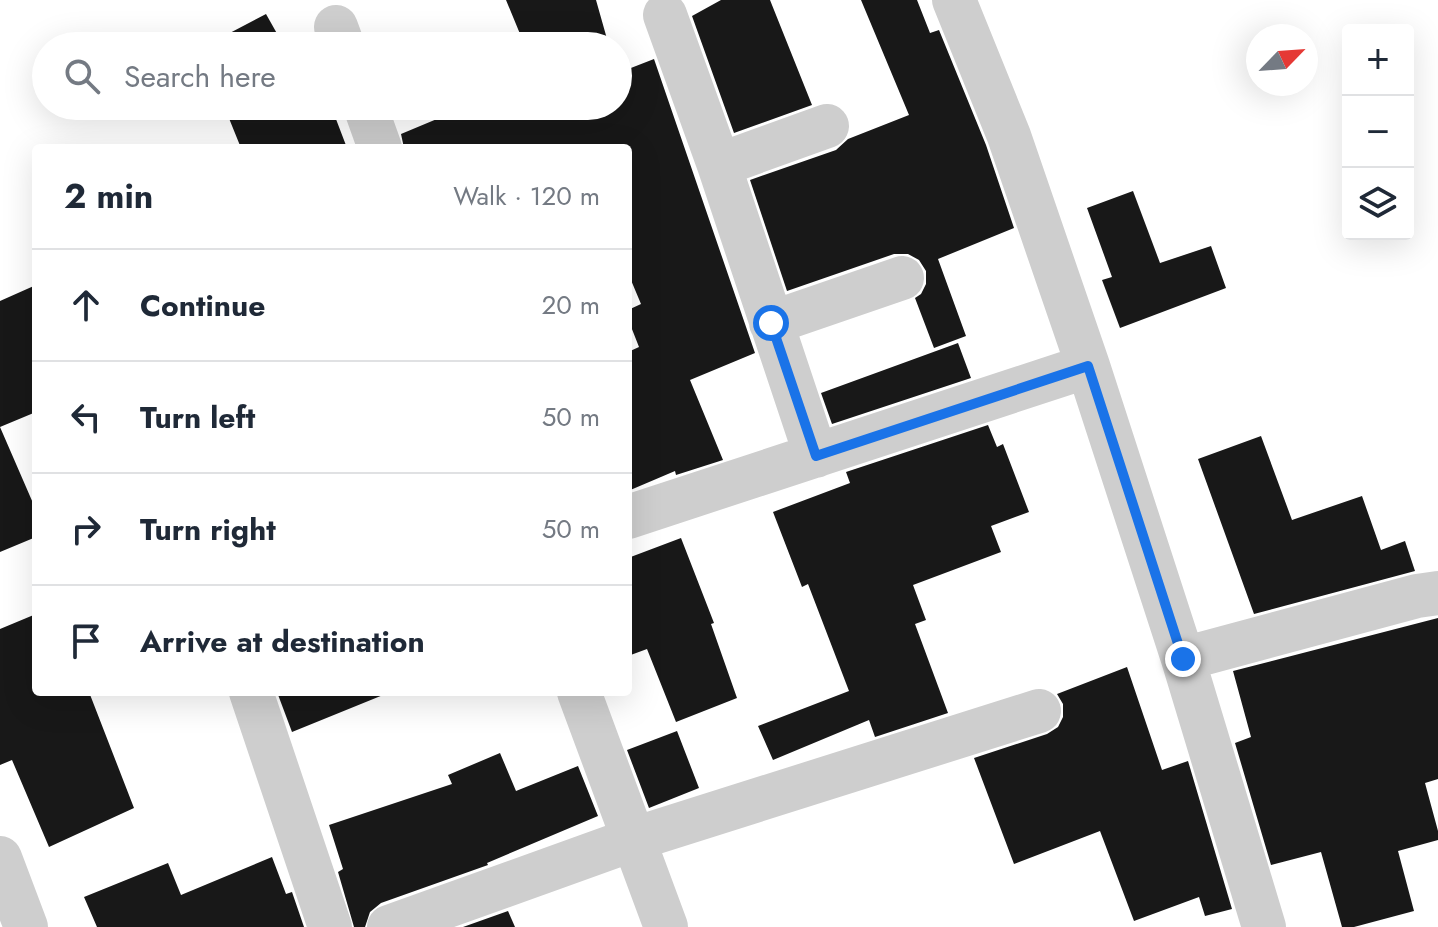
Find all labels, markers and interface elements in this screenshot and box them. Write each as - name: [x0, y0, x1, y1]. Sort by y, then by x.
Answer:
- north arrow: [1246, 24, 1318, 96]
- map controls: [1342, 24, 1414, 240]
- button: +: [1342, 24, 1414, 96]
- search box: [32, 32, 632, 120]
- icon: search: [60, 54, 104, 98]
- text: Search here: [124, 55, 276, 98]
- button: −: [1342, 96, 1414, 168]
- button: layers: [1342, 168, 1414, 240]
- text: 2 min: [64, 172, 153, 221]
- text: Walk · 120 m: [453, 177, 600, 215]
- icon: ahead: [64, 283, 108, 327]
- text: Continue: [140, 284, 266, 327]
- text: 20 m: [542, 286, 600, 324]
- route start: [753, 305, 789, 341]
- icon: left: [64, 395, 108, 439]
- text: Turn left: [140, 396, 255, 439]
- text: 50 m: [542, 398, 600, 436]
- icon: right: [64, 507, 108, 551]
- text: Turn right: [140, 508, 276, 551]
- text: 50 m: [542, 510, 600, 548]
- icon: arrive: [64, 619, 108, 663]
- text: Arrive at destination: [140, 620, 425, 663]
- route end: [1165, 641, 1201, 677]

